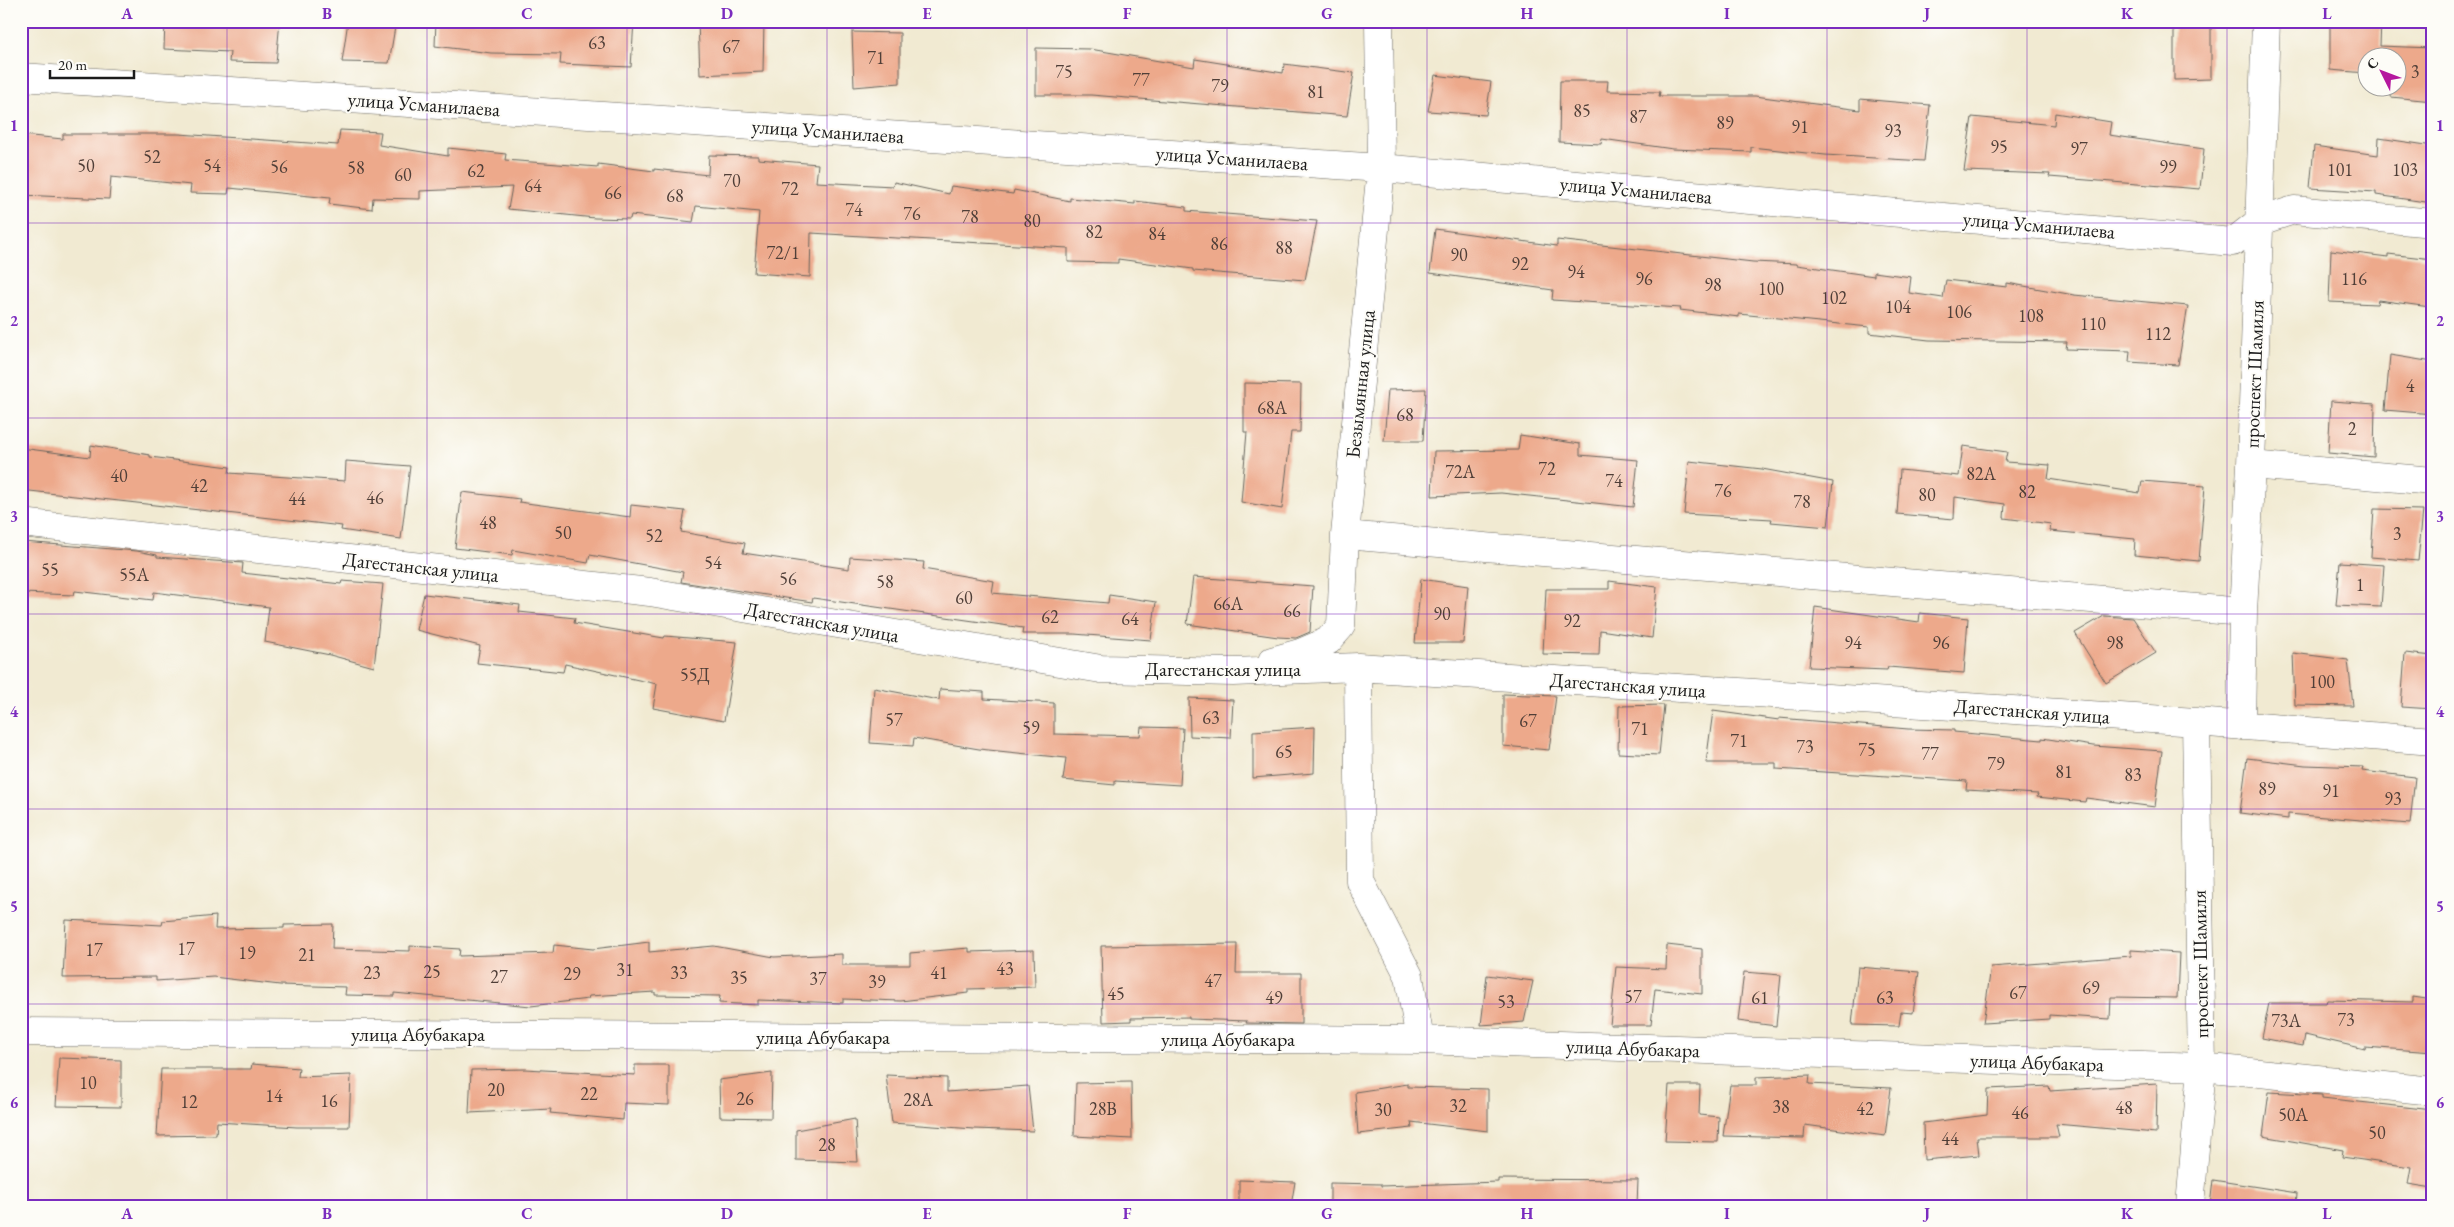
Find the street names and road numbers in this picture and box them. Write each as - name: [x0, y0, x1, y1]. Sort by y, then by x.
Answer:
- street label: улица Усманилаева: [347, 86, 501, 122]
- street label: улица Усманилаева: [751, 113, 905, 149]
- street label: улица Усманилаева: [1155, 140, 1309, 176]
- street label: улица Усманилаева: [1559, 170, 1713, 210]
- street label: улица Усманилаева: [1962, 205, 2116, 245]
- street label: проспект Шамиля: [2238, 299, 2270, 448]
- street label: Безымянная улица: [1339, 308, 1381, 460]
- street label: Дагестанская улица: [342, 546, 500, 588]
- street label: Дагестанская улица: [743, 596, 901, 648]
- street label: Дагестанская улица: [1145, 656, 1301, 682]
- street label: Дагестанская улица: [1549, 667, 1707, 703]
- street label: Дагестанская улица: [1953, 693, 2111, 729]
- street label: проспект Шамиля: [2186, 890, 2214, 1038]
- street label: улица Абубакара: [351, 1021, 485, 1047]
- street label: улица Абубакара: [756, 1024, 890, 1050]
- street label: улица Абубакара: [1161, 1026, 1295, 1052]
- street label: улица Абубакара: [1566, 1033, 1700, 1063]
- street label: улица Абубакара: [1970, 1047, 2104, 1077]

